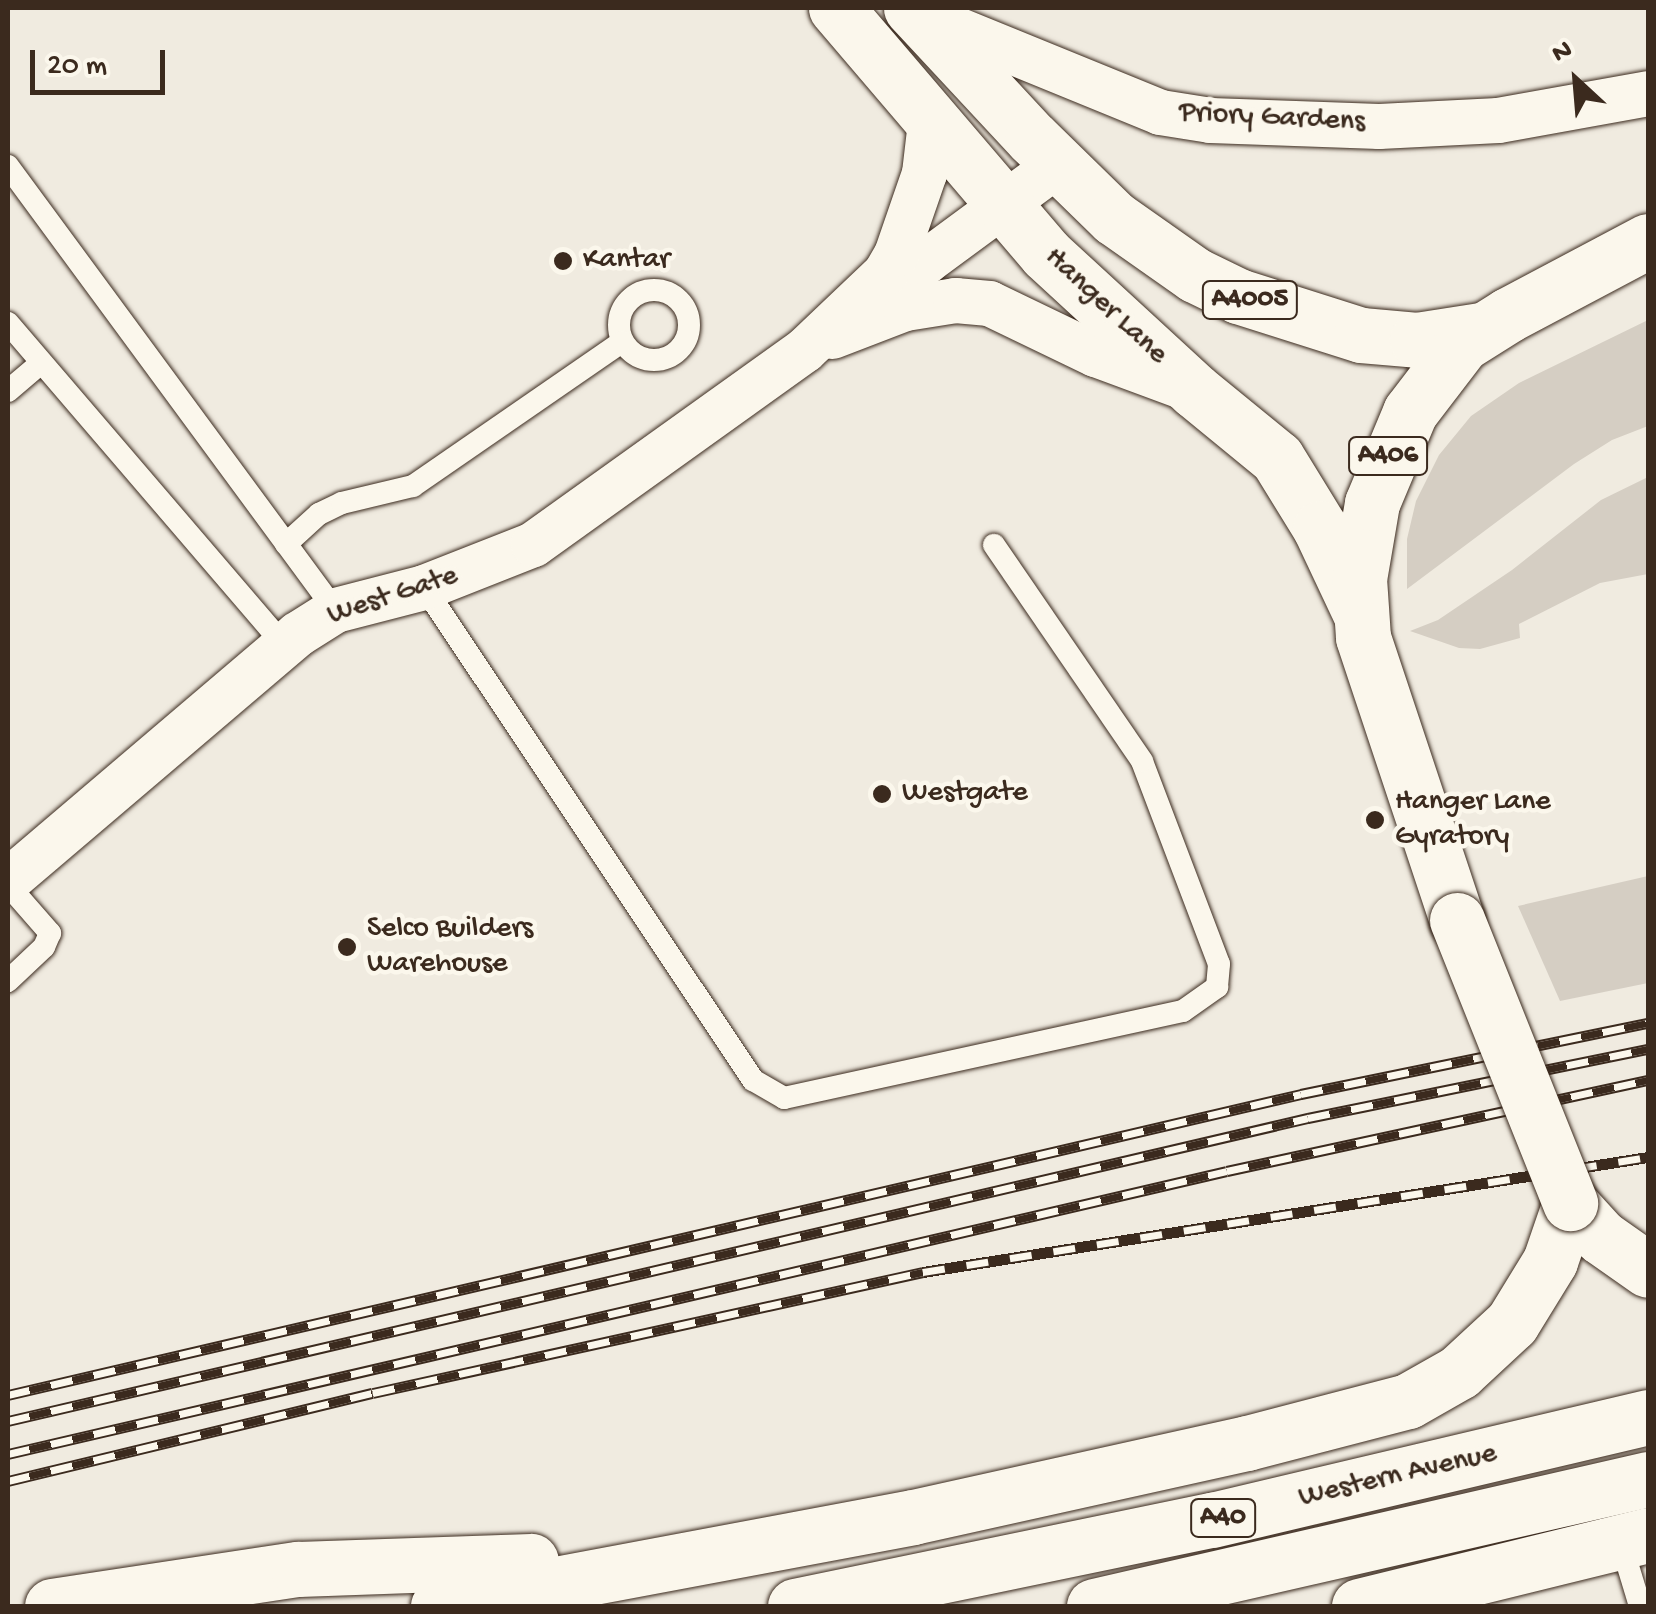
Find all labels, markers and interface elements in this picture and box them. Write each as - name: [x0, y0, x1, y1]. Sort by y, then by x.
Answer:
- scale bar: [35, 30, 170, 92]
- north arrow: [1526, 30, 1626, 130]
- text: N: [1547, 34, 1578, 71]
- text: 20 m: [47, 50, 107, 85]
- street label: Priory Gardens: [1178, 96, 1366, 142]
- street label: Hanger Lane: [1036, 241, 1174, 373]
- place label: Kantar: [583, 243, 670, 279]
- marker: Kantar: [552, 250, 574, 272]
- road number: A4005: [1200, 277, 1300, 323]
- road number: A406: [1348, 433, 1428, 479]
- street label: West Gate: [323, 559, 463, 635]
- place label: Westgate: [902, 776, 1028, 812]
- marker: Westgate: [871, 783, 893, 805]
- place label: Hanger Lane Gyratory: [1395, 785, 1551, 856]
- marker: Hanger Lane Gyratory: [1364, 809, 1386, 831]
- place label: Selco Builders Warehouse: [367, 912, 533, 982]
- marker: Selco Builders Warehouse: [336, 936, 358, 958]
- street label: Western Avenue: [1296, 1437, 1500, 1517]
- road number: A40: [1188, 1495, 1258, 1541]

